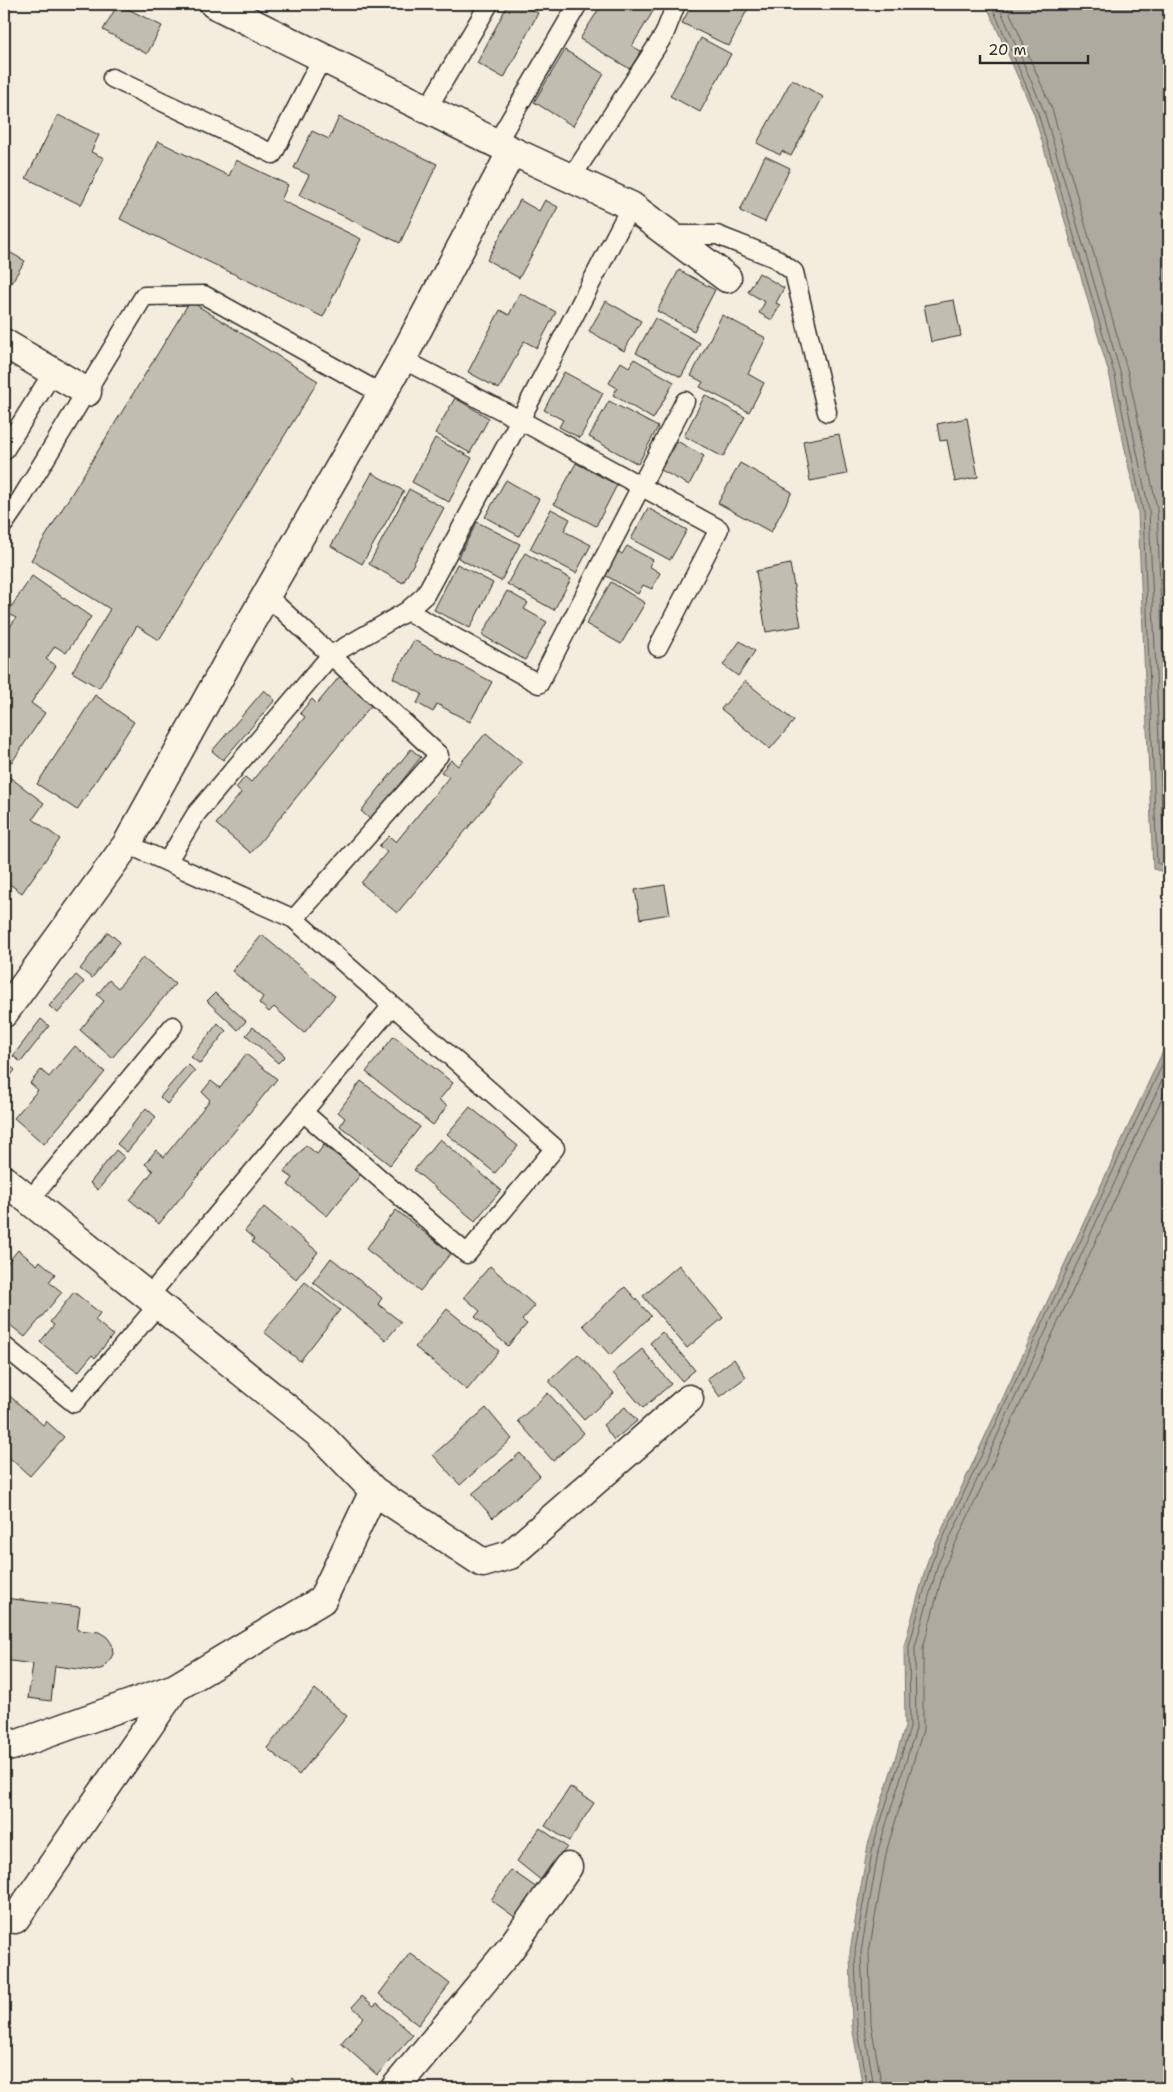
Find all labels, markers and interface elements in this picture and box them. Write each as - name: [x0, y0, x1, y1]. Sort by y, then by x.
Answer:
- scale bar: [980, 32, 1088, 64]
- text: 20 m: [988, 40, 1027, 60]

